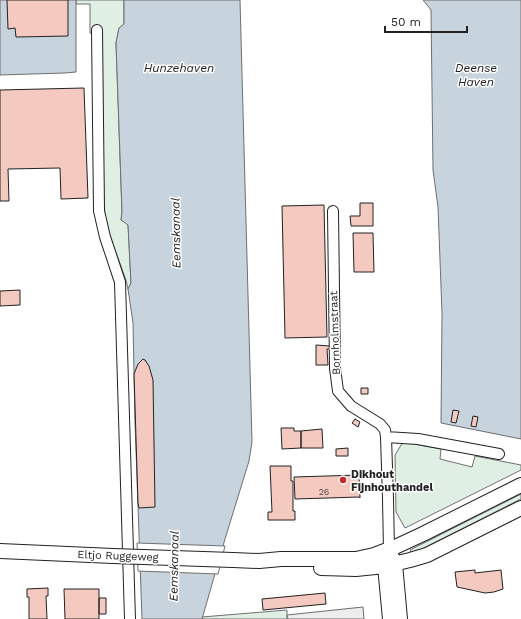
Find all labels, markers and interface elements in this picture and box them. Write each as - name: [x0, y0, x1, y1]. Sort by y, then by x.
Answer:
- scale bar: [385, 8, 467, 34]
- text: 50 m: [391, 15, 421, 29]
- water label: Hunzehaven: [144, 61, 214, 75]
- water label: Deense Haven: [455, 61, 497, 89]
- water label: Eemskanaal: [168, 197, 184, 268]
- street label: Bornholmstraat: [327, 290, 343, 375]
- place label: Dikhout Fijnhouthandel: [351, 468, 433, 494]
- marker: Dikhout Fijnhouthandel: [338, 475, 348, 485]
- house number: 26: [319, 487, 329, 497]
- water label: Eemskanaal: [166, 530, 182, 601]
- street label: Eltjo Ruggeweg: [77, 548, 159, 564]

